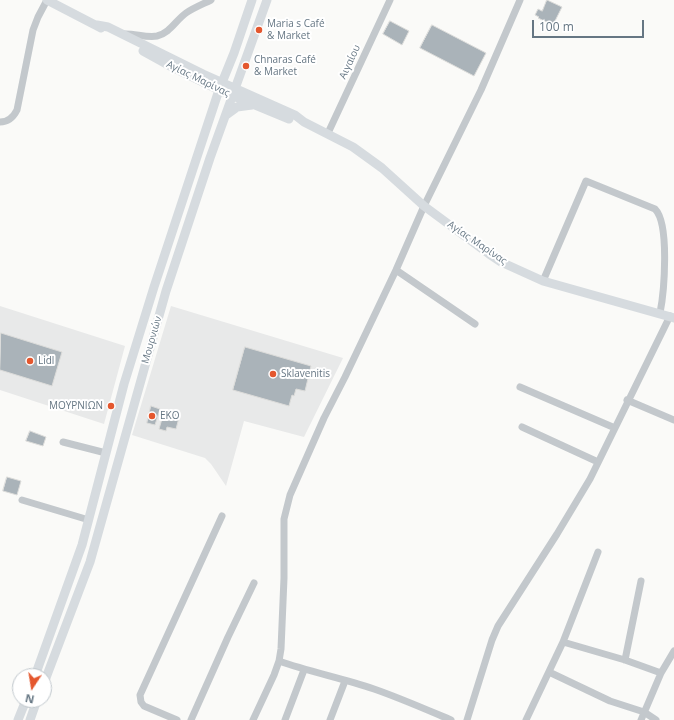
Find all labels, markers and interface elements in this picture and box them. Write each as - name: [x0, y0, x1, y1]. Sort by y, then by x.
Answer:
- scale bar: [534, 12, 646, 38]
- place label: Maria s Café & Market: [267, 18, 325, 42]
- text: 100 m: [539, 18, 574, 35]
- marker: Maria s Café & Market: [254, 25, 264, 35]
- street label: Αιγαίου: [337, 43, 363, 81]
- place label: Chnaras Café & Market: [254, 54, 316, 78]
- street label: Αγίας Μαρίνας: [164, 58, 232, 100]
- marker: Chnaras Café & Market: [241, 61, 251, 71]
- street label: Αγίας Μαρίνας: [445, 219, 509, 267]
- street label: Μουρνιών: [139, 315, 165, 365]
- place label: Lidl: [38, 355, 54, 367]
- marker: Lidl: [25, 356, 35, 366]
- place label: Sklavenitis: [281, 368, 330, 380]
- marker: Sklavenitis: [268, 369, 278, 379]
- place label: ΜΟΥΡΝΙΩΝ: [49, 400, 103, 412]
- marker: ΜΟΥΡΝΙΩΝ: [106, 401, 116, 411]
- place label: EKO: [160, 410, 179, 422]
- marker: EKO: [147, 411, 157, 421]
- north arrow: [12, 668, 52, 708]
- text: N: [24, 691, 36, 708]

